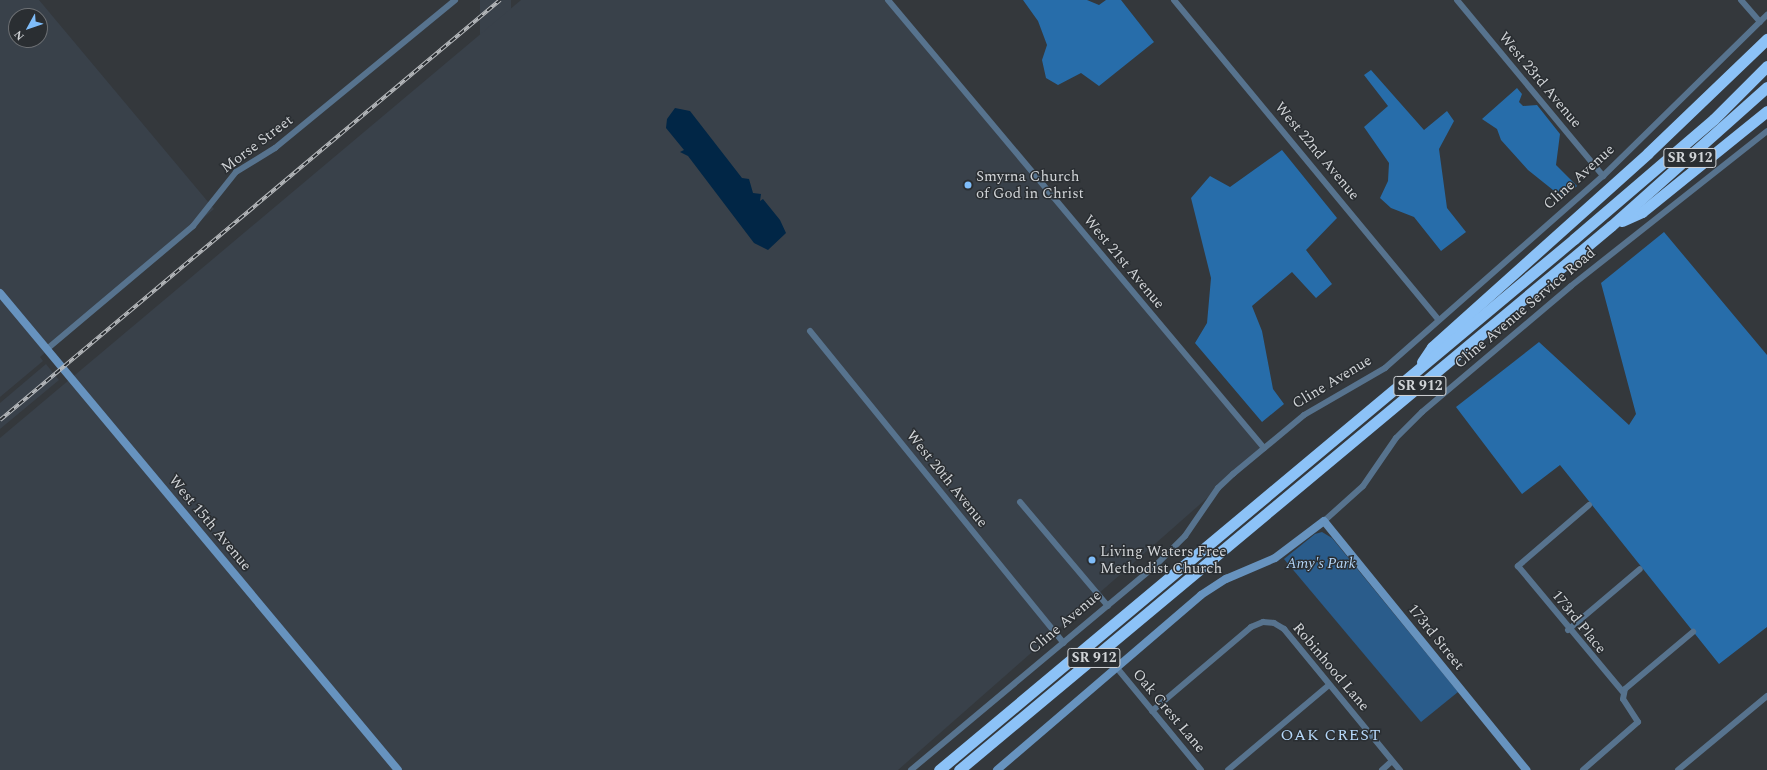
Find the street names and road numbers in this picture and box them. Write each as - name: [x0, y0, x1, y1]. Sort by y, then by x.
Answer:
- street label: West 23rd Avenue: [1495, 28, 1585, 132]
- street label: West 22nd Avenue: [1271, 98, 1363, 204]
- street label: Morse Street: [218, 111, 296, 177]
- street label: Cline Avenue: [1540, 140, 1618, 214]
- road number: SR 912: [1663, 146, 1717, 170]
- street label: West 21st Avenue: [1080, 211, 1168, 313]
- street label: Cline Avenue Service Road: [1451, 244, 1599, 372]
- street label: Cline Avenue: [1289, 351, 1375, 413]
- road number: SR 912: [1393, 374, 1447, 398]
- street label: West 20th Avenue: [902, 427, 992, 531]
- street label: West 15th Avenue: [165, 471, 255, 575]
- street label: Cline Avenue: [1025, 586, 1105, 658]
- street label: 173rd Place: [1548, 587, 1610, 657]
- street label: 173rd Street: [1404, 600, 1468, 674]
- street label: Robinhood Lane: [1289, 619, 1373, 715]
- road number: SR 912: [1067, 646, 1121, 670]
- street label: Oak Crest Lane: [1129, 665, 1209, 757]

